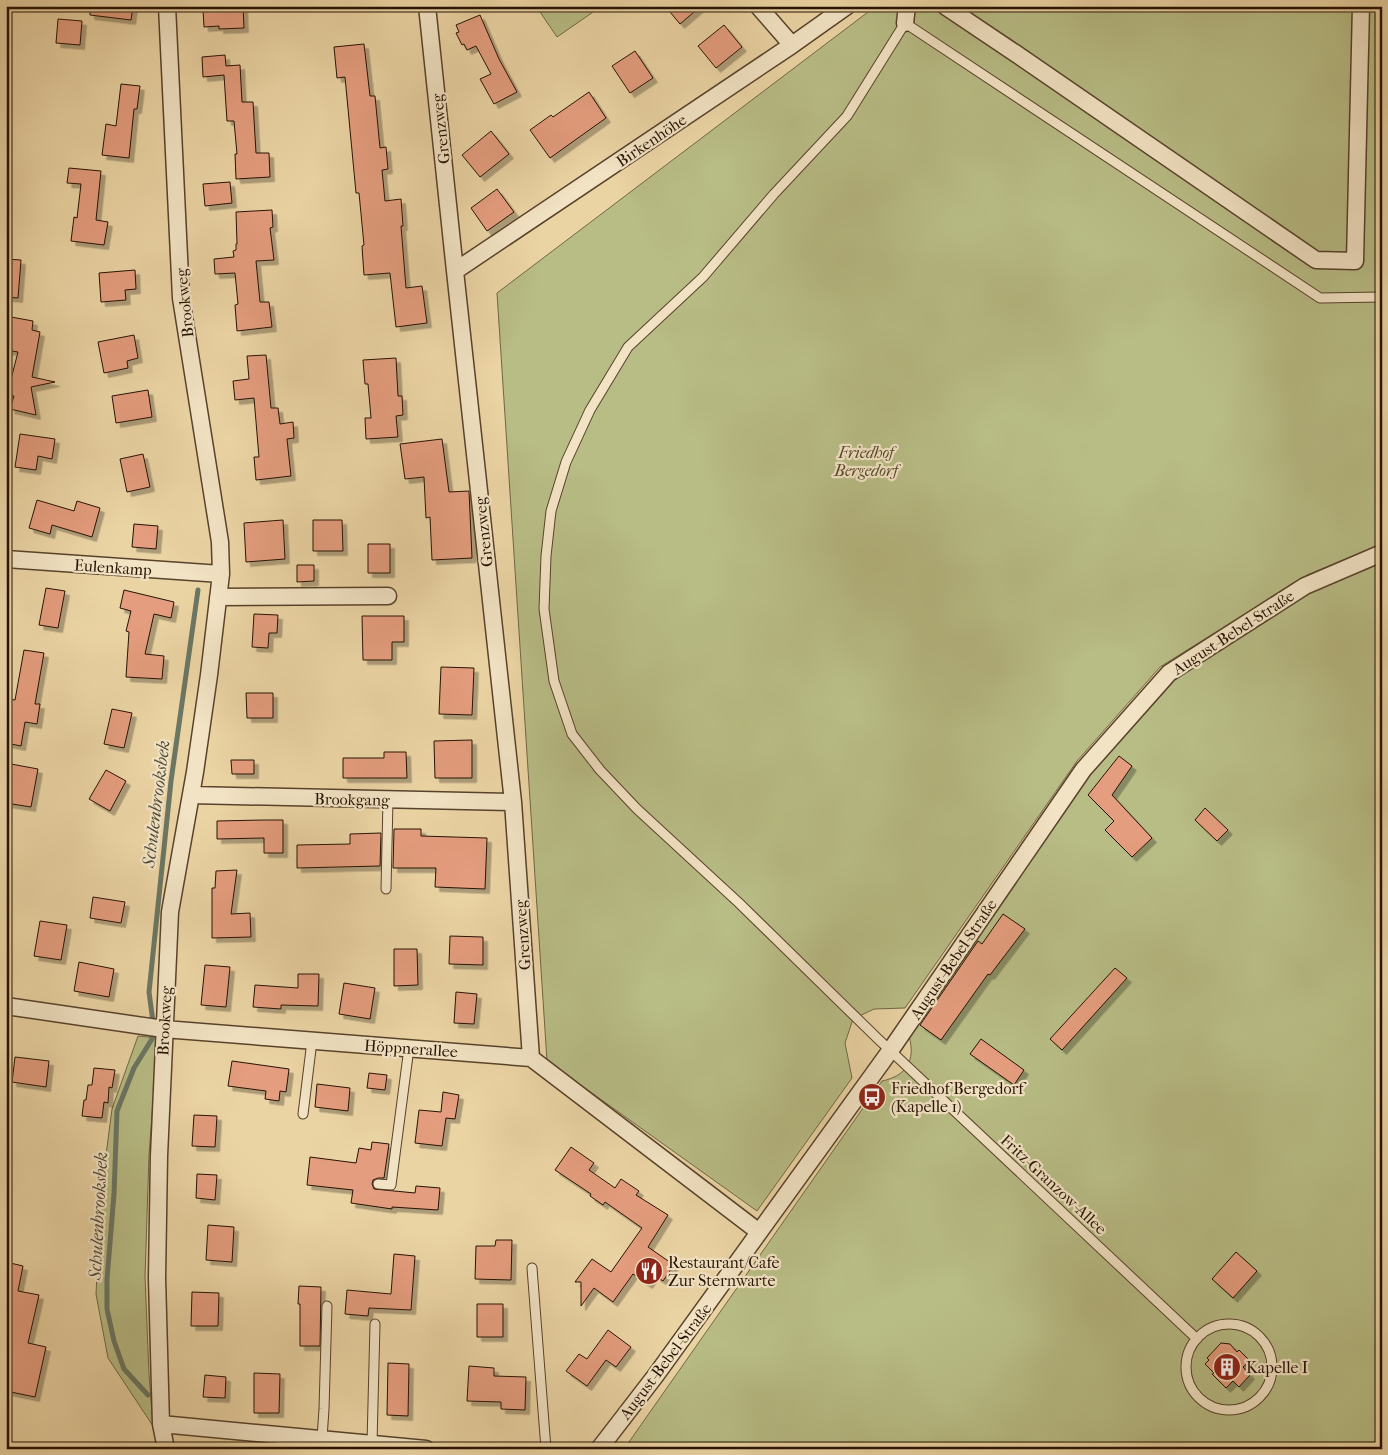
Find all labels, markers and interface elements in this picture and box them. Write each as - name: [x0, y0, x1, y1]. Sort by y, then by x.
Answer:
- street label: Grenzweg: [427, 93, 454, 165]
- street label: Birkenhöhe: [613, 110, 690, 171]
- street label: Brookweg: [171, 267, 198, 339]
- park label: Friedhof Bergedorf: [833, 443, 901, 480]
- street label: Grenzweg: [470, 496, 497, 568]
- street label: Eulenkamp: [73, 555, 153, 580]
- street label: August-Bebel-Straße: [1168, 586, 1298, 679]
- water label: Schulenbrooksbek: [138, 739, 175, 870]
- street label: Brookgang: [314, 789, 390, 810]
- street label: August-Bebel-Straße: [906, 895, 1001, 1024]
- street label: Grenzweg: [511, 899, 534, 971]
- street label: Brookweg: [153, 985, 176, 1056]
- street label: Höppnerallee: [364, 1036, 458, 1061]
- place label: Friedhof Bergedorf (Kapelle 1): [891, 1079, 1027, 1116]
- bus stop icon: Friedhof Bergedorf (Kapelle 1): [857, 1082, 887, 1112]
- street label: Fritz-Granzow-Allee: [997, 1130, 1111, 1238]
- water label: Schulenbrooksbek: [85, 1152, 112, 1281]
- place label: Restaurant/Cafe Zur Sternwarte: [668, 1253, 780, 1290]
- restaurant icon: Restaurant/Cafe Zur Sternwarte: [634, 1256, 664, 1286]
- street label: August-Bebel-Straße: [615, 1299, 715, 1424]
- building icon: Kapelle I: [1212, 1352, 1242, 1382]
- place label: Kapelle I: [1246, 1358, 1308, 1377]

